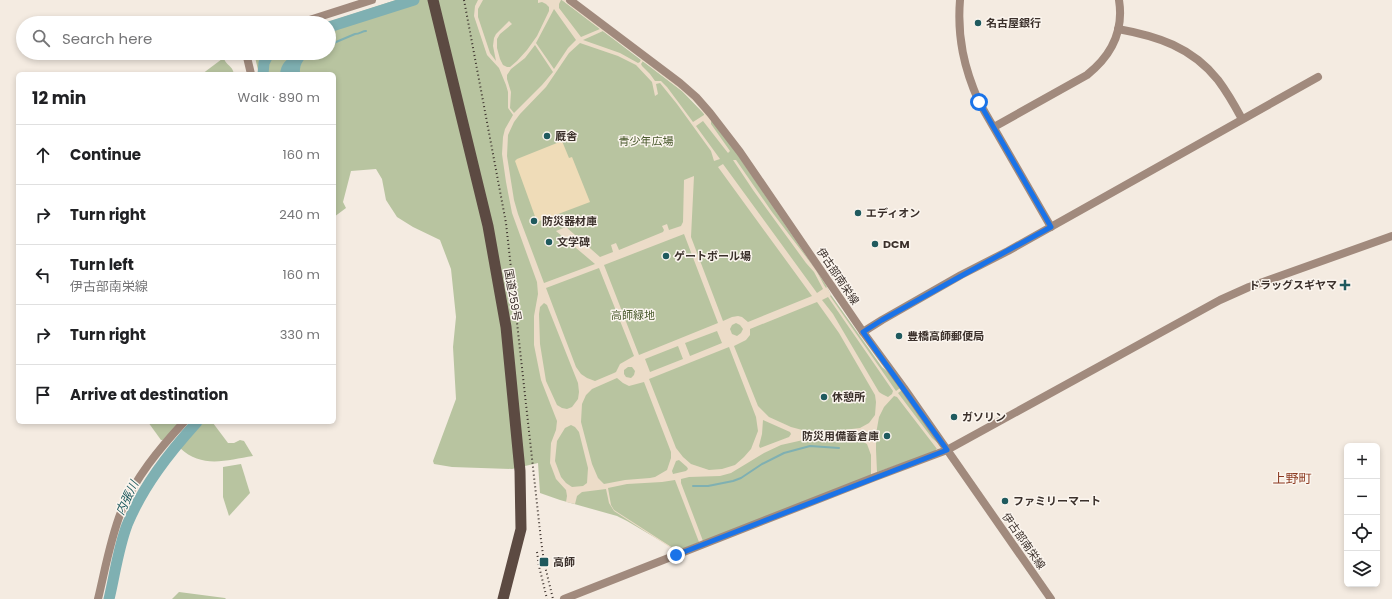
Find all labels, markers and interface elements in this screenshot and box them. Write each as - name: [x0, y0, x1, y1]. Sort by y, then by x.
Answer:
- place label: 名古屋銀行: [986, 15, 1041, 31]
- search box: [16, 16, 336, 60]
- marker: 名古屋銀行: [973, 18, 983, 28]
- icon: search: [30, 27, 52, 49]
- text: Search here: [62, 28, 152, 49]
- text: 12 min: [32, 86, 86, 110]
- text: Walk · 890 m: [238, 88, 320, 107]
- route start: [970, 93, 988, 111]
- place label: 厩舎: [555, 128, 578, 144]
- marker: 厩舎: [542, 131, 552, 141]
- park label: 青少年広場: [619, 133, 674, 149]
- icon: ahead: [32, 144, 54, 166]
- text: Continue: [70, 144, 141, 165]
- text: 160 m: [283, 145, 320, 164]
- icon: right: [32, 204, 54, 226]
- text: Turn right: [70, 204, 146, 225]
- text: 240 m: [279, 205, 320, 224]
- place label: エディオン: [866, 205, 920, 221]
- marker: エディオン: [853, 208, 863, 218]
- place label: 防災器材庫: [542, 213, 597, 229]
- marker: 防災器材庫: [529, 216, 539, 226]
- place label: 文学碑: [557, 234, 590, 250]
- place label: DCM: [883, 236, 909, 252]
- marker: 文学碑: [544, 237, 554, 247]
- marker: DCM: [870, 239, 880, 249]
- street label: 伊古部南栄線: [813, 244, 863, 308]
- place label: ゲートボール場: [674, 248, 751, 264]
- marker: ゲートボール場: [661, 251, 671, 261]
- text: Turn left: [70, 254, 134, 275]
- icon: left: [32, 264, 54, 286]
- text: 160 m: [283, 265, 320, 284]
- street label: 国道259号: [501, 267, 525, 323]
- text: 伊古部南栄線: [70, 277, 148, 296]
- place label: ドラッグスギヤマ: [1249, 277, 1337, 293]
- marker: ドラッグスギヤマ: [1340, 280, 1350, 290]
- park label: 高師緑地: [611, 307, 655, 323]
- icon: right: [32, 324, 54, 346]
- text: Turn right: [70, 324, 146, 345]
- text: 330 m: [280, 325, 320, 344]
- place label: 豊橋高師郵便局: [907, 328, 984, 344]
- marker: 豊橋高師郵便局: [894, 331, 904, 341]
- icon: arrive: [32, 384, 54, 406]
- text: Arrive at destination: [70, 384, 228, 405]
- place label: 休憩所: [832, 389, 865, 405]
- marker: 休憩所: [819, 392, 829, 402]
- place label: ガソリン: [962, 409, 1006, 425]
- marker: ガソリン: [949, 412, 959, 422]
- place label: 防災用備蓄倉庫: [802, 428, 879, 444]
- marker: 防災用備蓄倉庫: [882, 431, 892, 441]
- map controls: [1344, 443, 1380, 587]
- button: +: [1344, 443, 1380, 479]
- district label: 上野町: [1272, 469, 1312, 488]
- water label: 内張川: [111, 476, 143, 518]
- button: −: [1344, 479, 1380, 515]
- place label: ファミリーマート: [1013, 493, 1101, 509]
- marker: ファミリーマート: [1000, 496, 1010, 506]
- street label: 伊古部南栄線: [999, 509, 1049, 573]
- button: locate: [1344, 515, 1380, 551]
- route end: [667, 546, 685, 564]
- button: layers: [1344, 551, 1380, 587]
- place label: 高師: [553, 554, 575, 570]
- marker: 高師: [538, 556, 550, 568]

